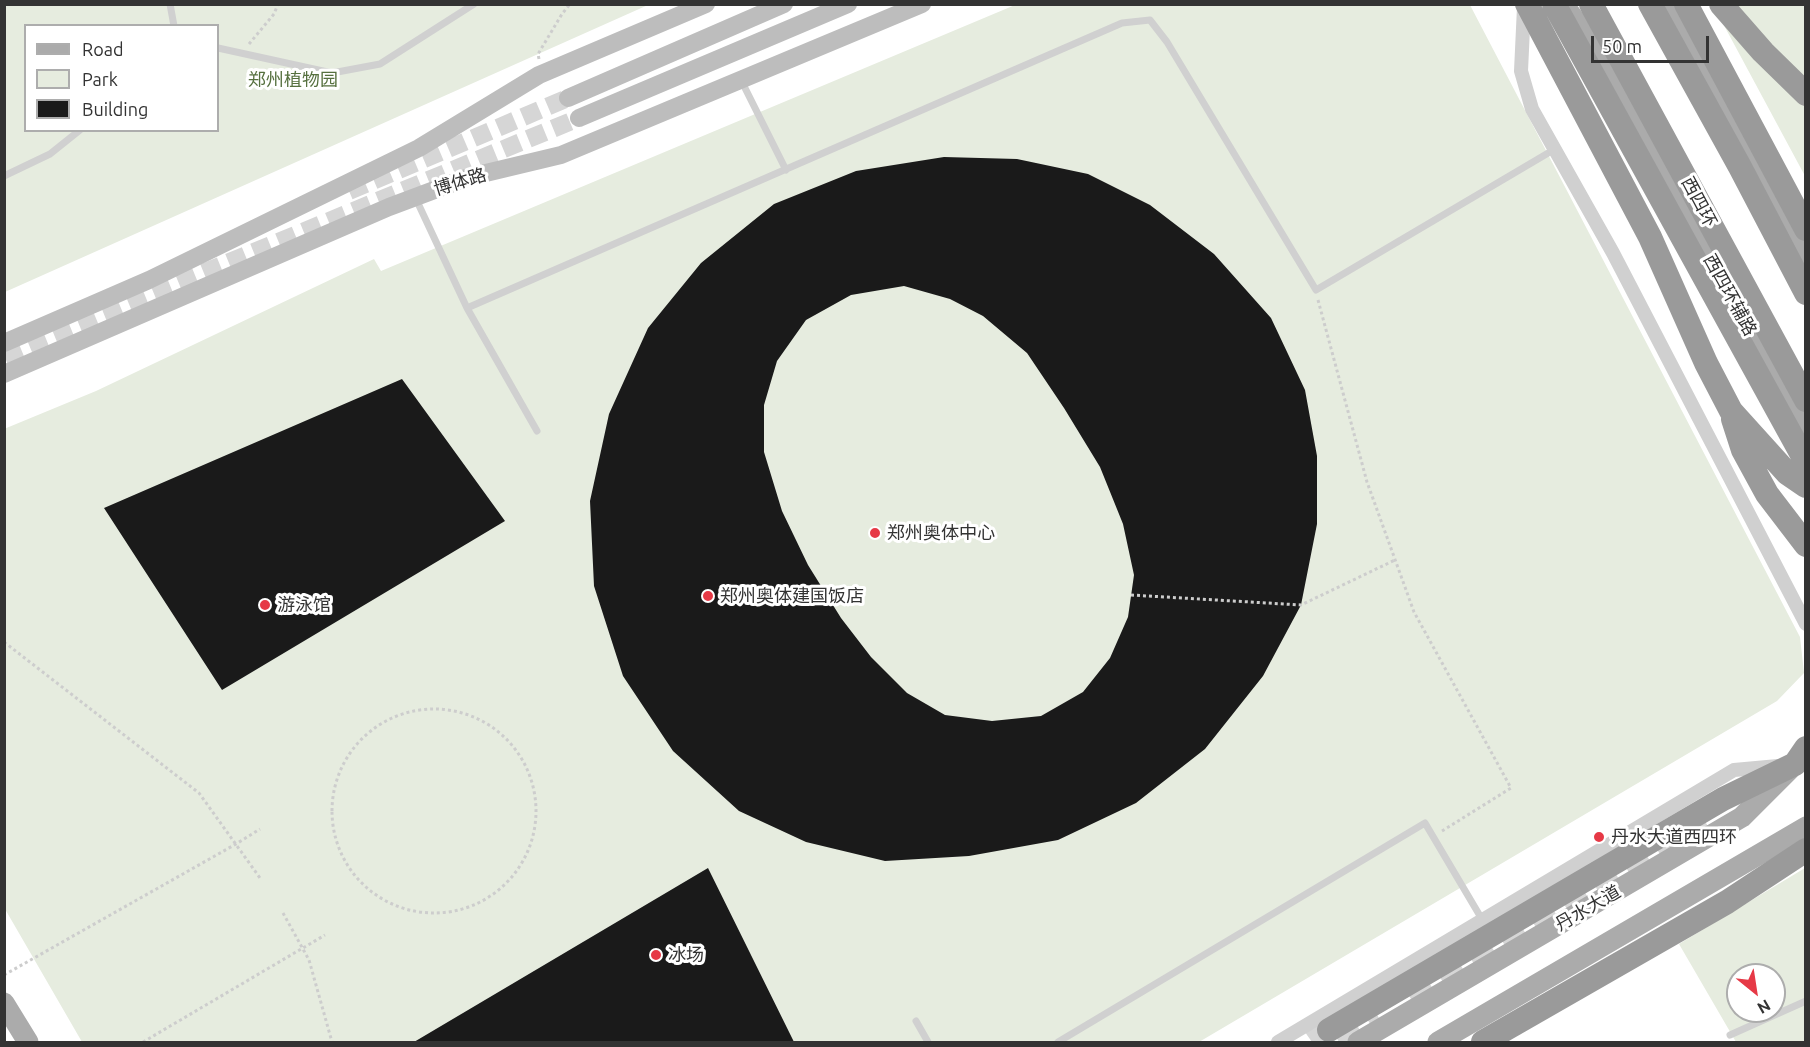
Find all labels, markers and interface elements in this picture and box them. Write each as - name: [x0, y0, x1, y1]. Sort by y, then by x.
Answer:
- legend: [24, 24, 219, 132]
- scale bar: [1594, 24, 1712, 62]
- text: 50 m: [1602, 36, 1642, 56]
- text: Road: [82, 39, 124, 59]
- text: Park: [82, 69, 118, 89]
- park label: 郑州植物园: [248, 69, 338, 91]
- text: Building: [82, 99, 148, 119]
- street label: 博体路: [431, 164, 489, 200]
- street label: 西四环: [1677, 173, 1721, 231]
- street label: 西四环辅路: [1699, 250, 1761, 340]
- place label: 郑州奥体中心: [887, 522, 995, 544]
- marker: 郑州奥体中心: [868, 526, 882, 540]
- place label: 郑州奥体建国饭店: [720, 585, 864, 607]
- marker: 郑州奥体建国饭店: [701, 589, 715, 603]
- place label: 游泳馆: [277, 594, 331, 616]
- marker: 游泳馆: [258, 598, 272, 612]
- place label: 丹水大道西四环: [1611, 826, 1737, 848]
- marker: 丹水大道西四环: [1592, 830, 1606, 844]
- street label: 丹水大道: [1551, 881, 1625, 935]
- place label: 冰场: [668, 944, 704, 966]
- marker: 冰场: [649, 948, 663, 962]
- north arrow: [1726, 963, 1786, 1023]
- text: N: [1754, 996, 1774, 1018]

